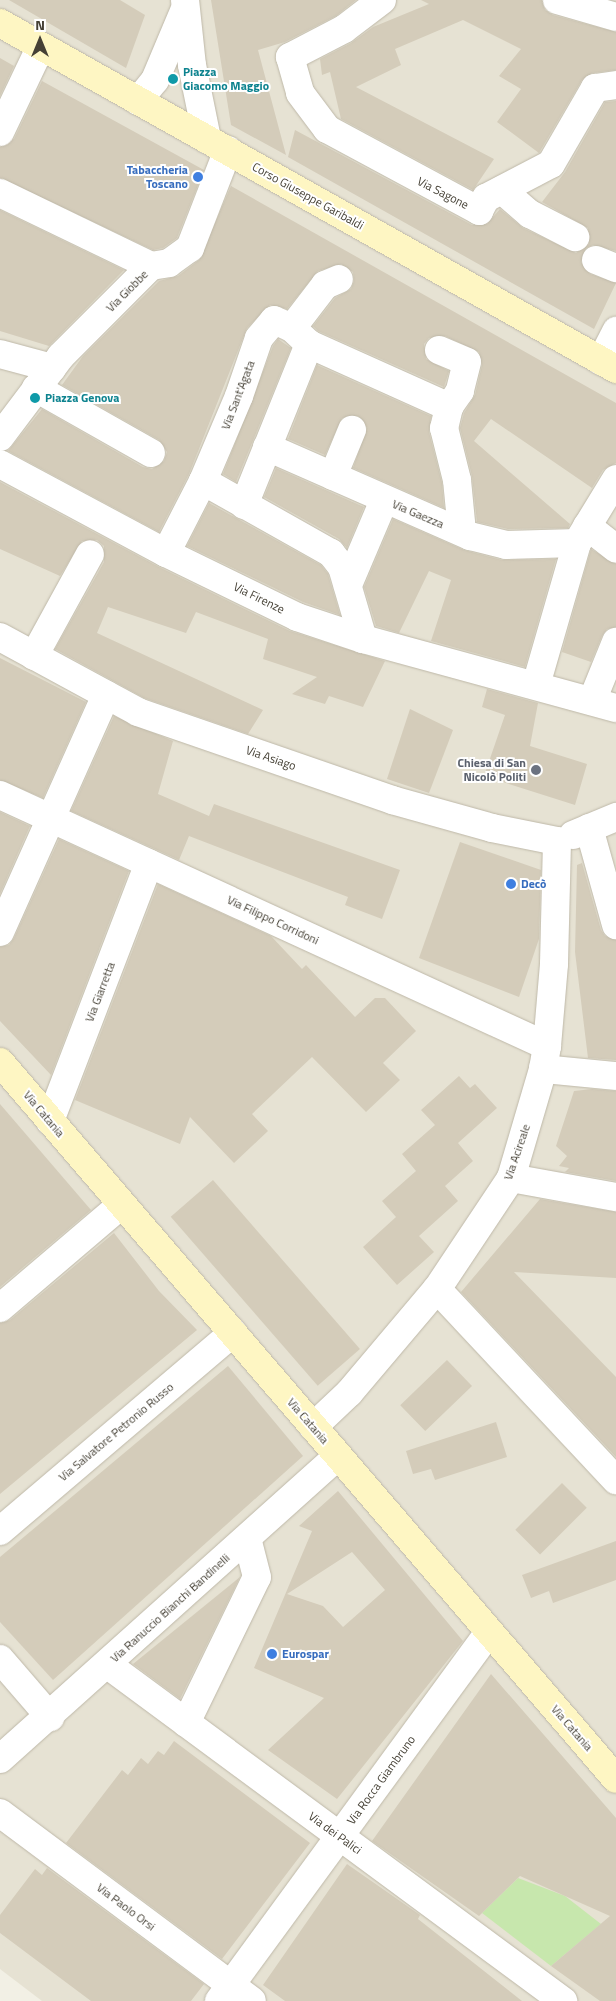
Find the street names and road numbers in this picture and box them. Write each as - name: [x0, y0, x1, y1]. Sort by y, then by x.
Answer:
- street label: Corso Giuseppe Garibaldi: [250, 159, 366, 233]
- street label: Via Sagone: [415, 174, 471, 212]
- street label: Via Giobbe: [103, 267, 151, 315]
- street label: Via Sant'Agata: [218, 358, 258, 432]
- street label: Via Gaezza: [390, 497, 446, 531]
- street label: Via Firenze: [231, 579, 287, 617]
- street label: Via Asiago: [244, 743, 298, 773]
- street label: Via Filippo Corridoni: [225, 892, 321, 948]
- street label: Via Giarretta: [82, 960, 118, 1024]
- street label: Via Catania: [20, 1088, 68, 1140]
- street label: Via Acireale: [501, 1122, 533, 1182]
- street label: Via Salvatore Petronio Russo: [56, 1380, 176, 1484]
- street label: Via Catania: [284, 1395, 332, 1447]
- street label: Via Ranuccio Bianchi Bandinelli: [107, 1551, 233, 1665]
- street label: Via Catania: [548, 1702, 596, 1754]
- street label: Via Rocca Giambruno: [344, 1733, 418, 1827]
- street label: Via dei Palici: [306, 1809, 364, 1857]
- street label: Via Paolo Orsi: [94, 1880, 158, 1934]

